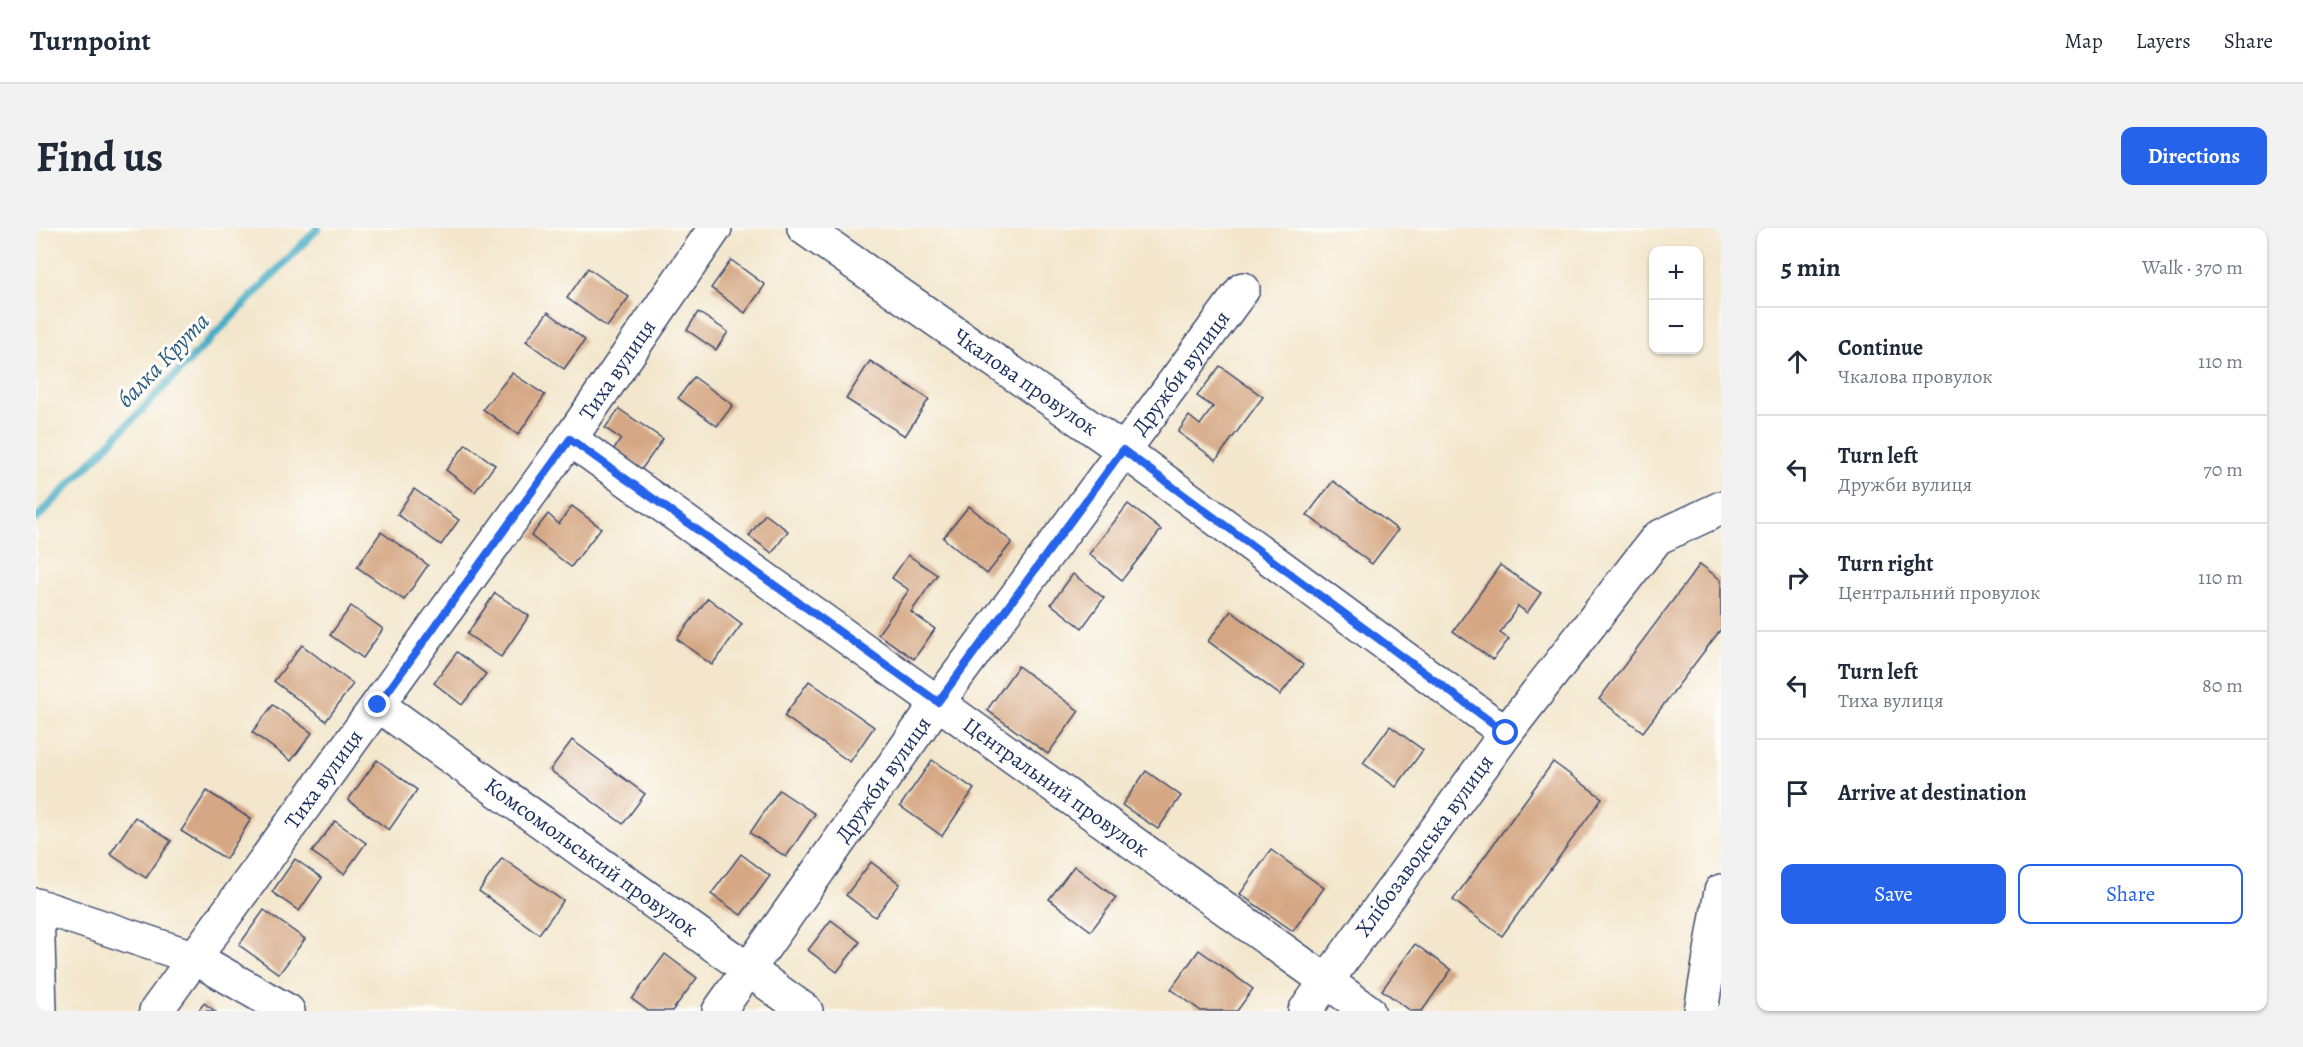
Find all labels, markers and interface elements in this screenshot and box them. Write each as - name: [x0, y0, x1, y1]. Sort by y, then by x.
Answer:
- text: Turnpoint: [30, 22, 151, 60]
- text: Map: [2064, 27, 2103, 55]
- text: Layers: [2136, 27, 2191, 55]
- text: Share: [2224, 27, 2273, 55]
- button: Directions: [2121, 127, 2267, 185]
- text: Find us: [36, 128, 163, 185]
- map controls: [1649, 246, 1703, 354]
- button: +: [1649, 246, 1703, 300]
- text: 5 min: [1781, 250, 1841, 285]
- text: Walk · 370 m: [2142, 254, 2243, 281]
- button: −: [1649, 300, 1703, 354]
- street label: Дружби вулиця: [1125, 304, 1237, 441]
- water label: балка Крута: [110, 306, 216, 414]
- street label: Тиха вулиця: [572, 313, 663, 426]
- street label: Чкалова провулок: [947, 321, 1104, 443]
- text: Continue: [1838, 333, 1923, 363]
- icon: ahead: [1781, 345, 1814, 378]
- text: 110 m: [2198, 348, 2243, 375]
- text: Чкалова провулок: [1838, 363, 1993, 390]
- text: Turn left: [1838, 441, 1918, 471]
- icon: left: [1781, 453, 1814, 486]
- text: 70 m: [2203, 456, 2243, 483]
- text: Дружби вулиця: [1838, 471, 1972, 498]
- text: Turn right: [1838, 549, 1934, 579]
- icon: right: [1781, 561, 1814, 594]
- text: 110 m: [2198, 564, 2243, 591]
- text: Центральний провулок: [1838, 579, 2040, 606]
- text: Turn left: [1838, 657, 1918, 687]
- icon: left: [1781, 669, 1814, 702]
- text: 80 m: [2202, 672, 2243, 699]
- text: Тиха вулиця: [1838, 687, 1944, 714]
- route end: [364, 691, 390, 717]
- street label: Дружби вулиця: [828, 710, 938, 848]
- street label: Центральний провулок: [957, 710, 1155, 864]
- route start: [1492, 719, 1518, 745]
- street label: Тиха вулиця: [277, 723, 370, 835]
- street label: Хлібозаводська вулиця: [1348, 749, 1501, 943]
- street label: Комсомольський провулок: [478, 771, 704, 944]
- icon: arrive: [1781, 777, 1814, 810]
- text: Arrive at destination: [1838, 778, 2027, 808]
- button: Save: [1781, 864, 2006, 924]
- button: Share: [2018, 864, 2243, 924]

